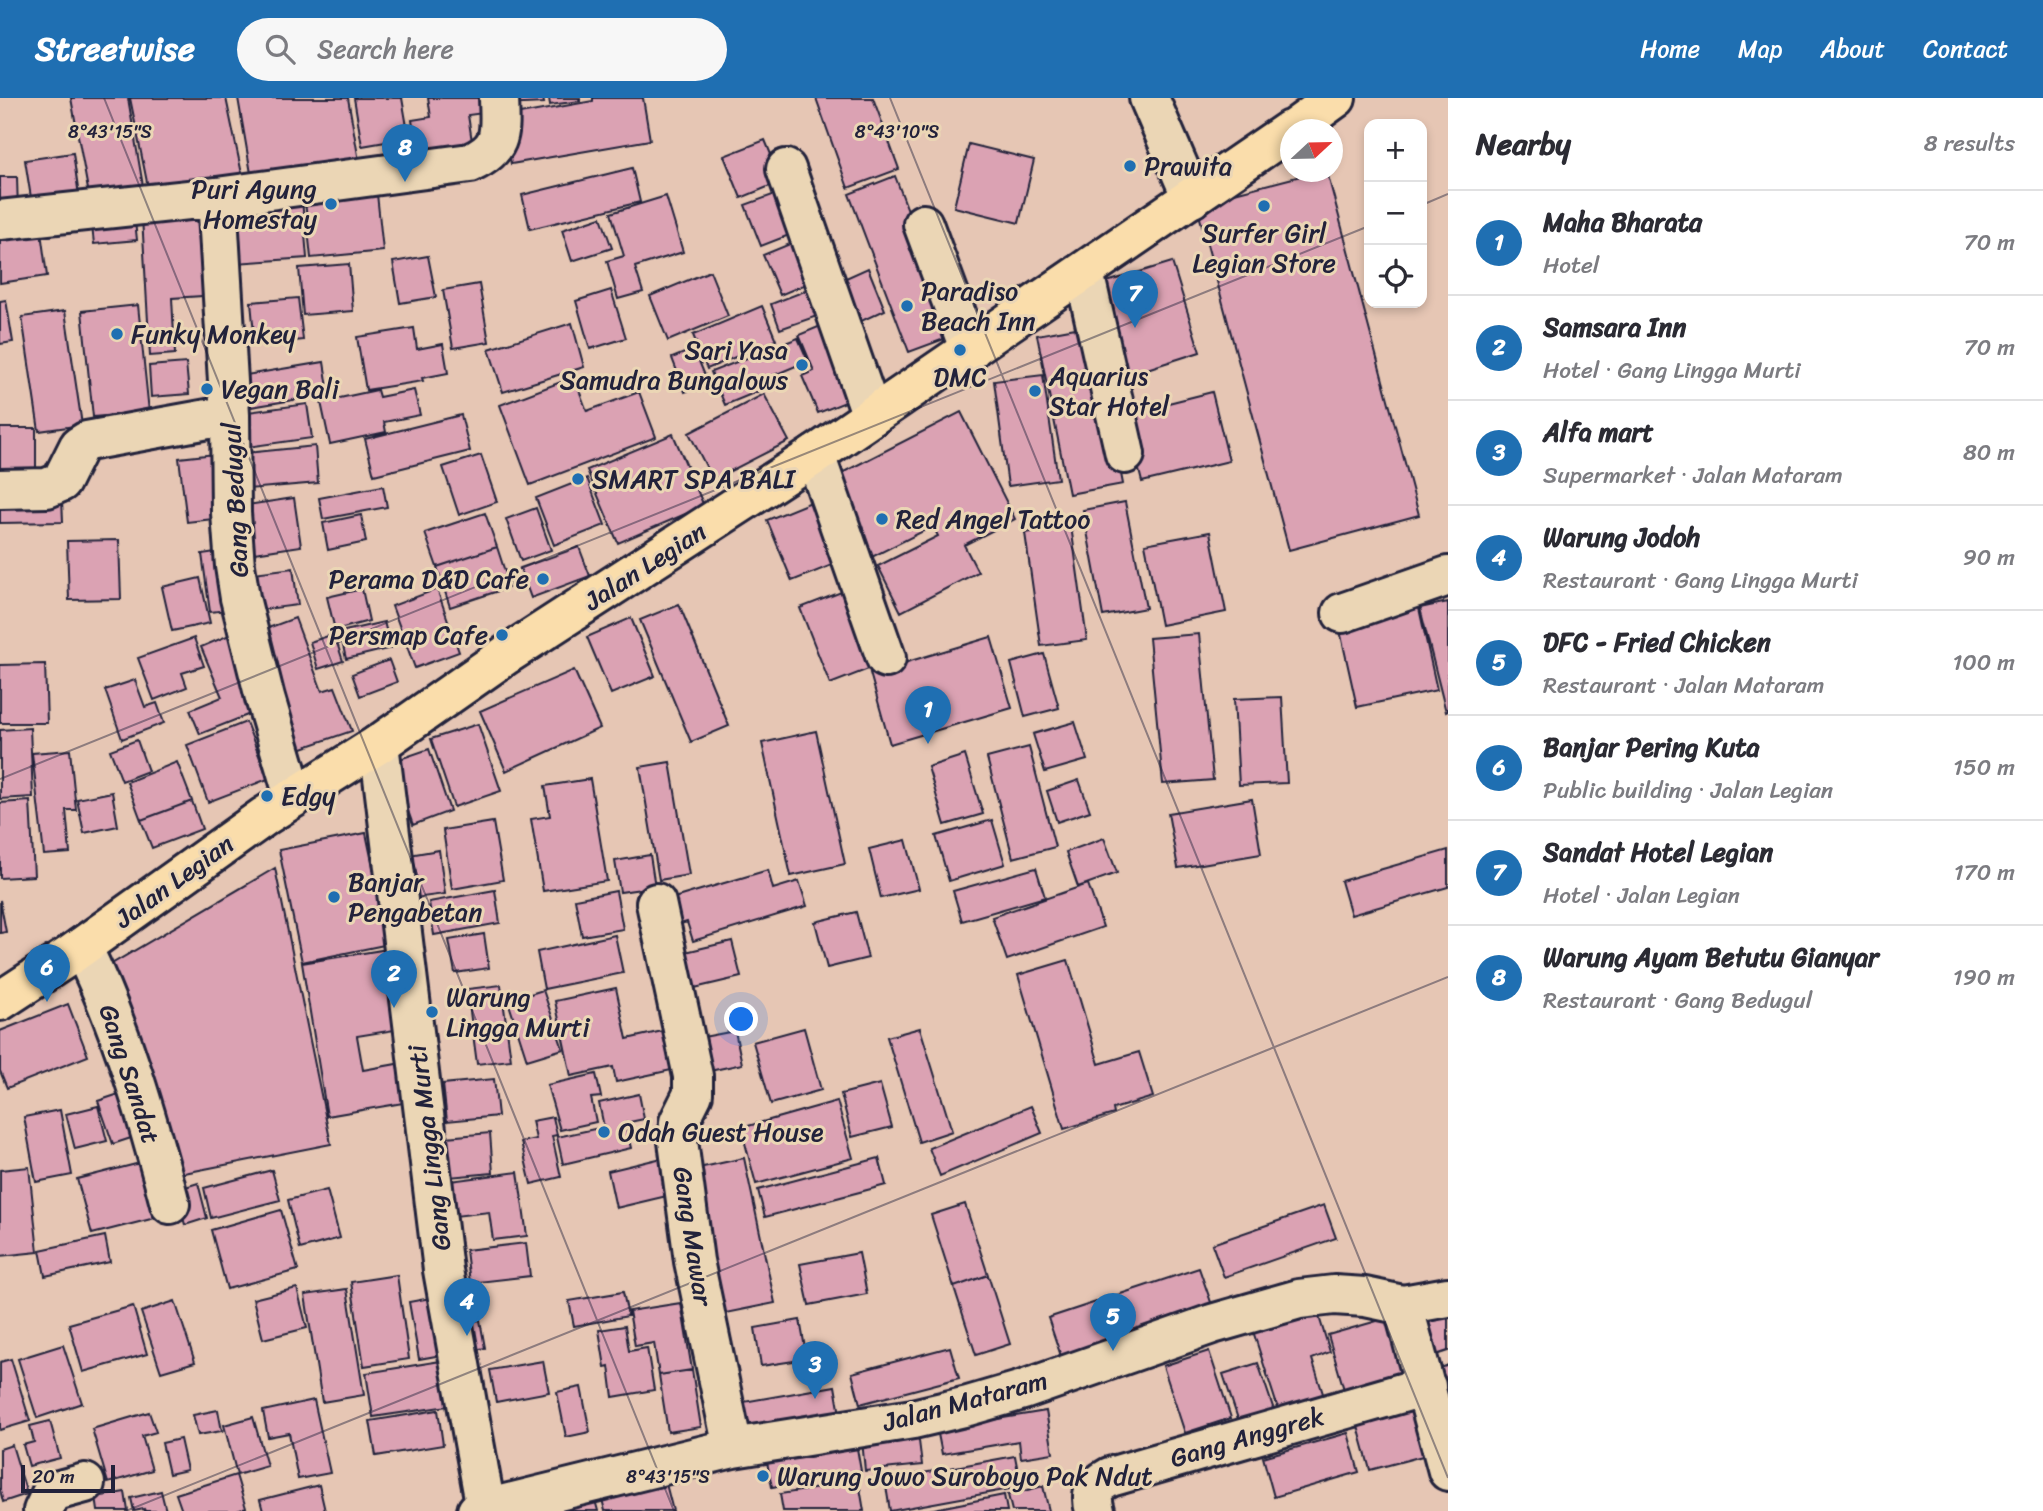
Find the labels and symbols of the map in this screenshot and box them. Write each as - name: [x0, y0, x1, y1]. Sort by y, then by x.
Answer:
- text: 8°43'15"S: [68, 116, 152, 148]
- text: 8°43'10"S: [855, 116, 939, 148]
- north arrow: [1280, 119, 1343, 182]
- pin: 8: [382, 124, 428, 182]
- place label: Prawita: [1144, 143, 1232, 189]
- marker: Prawita: [1122, 158, 1138, 174]
- place label: Puri Agung Homestay: [191, 166, 318, 242]
- marker: Puri Agung Homestay: [323, 196, 339, 212]
- marker: Surfer Girl Legian Store: [1256, 198, 1272, 214]
- place label: Surfer Girl Legian Store: [1192, 210, 1336, 286]
- place label: Paradiso Beach Inn: [921, 268, 1036, 344]
- pin: 7: [1112, 270, 1158, 328]
- marker: Paradiso Beach Inn: [899, 298, 915, 314]
- place label: Funky Monkey: [131, 311, 297, 357]
- marker: Funky Monkey: [109, 326, 125, 342]
- place label: Sari Yasa Samudra Bungalows: [560, 327, 788, 403]
- marker: DMC: [952, 342, 968, 358]
- place label: Aquarius Star Hotel: [1048, 353, 1170, 429]
- place label: DMC: [933, 354, 987, 400]
- marker: Sari Yasa Samudra Bungalows: [794, 357, 810, 373]
- place label: Vegan Bali: [221, 366, 340, 412]
- marker: Vegan Bali: [199, 381, 215, 397]
- marker: Aquarius Star Hotel: [1027, 383, 1043, 399]
- street label: Gang Bedugul: [208, 421, 262, 579]
- place label: SMART SPA BALI: [592, 456, 797, 502]
- marker: SMART SPA BALI: [570, 471, 586, 487]
- place label: Red Angel Tattoo: [896, 496, 1090, 542]
- street label: Jalan Legian: [574, 509, 716, 624]
- marker: Red Angel Tattoo: [874, 511, 890, 527]
- place label: Perama D&D Cafe: [329, 556, 529, 602]
- marker: Perama D&D Cafe: [535, 571, 551, 587]
- place label: Persmap Cafe: [329, 612, 488, 658]
- marker: Persmap Cafe: [494, 627, 510, 643]
- pin: 1: [905, 686, 951, 744]
- place label: Edgy: [281, 773, 336, 819]
- marker: Edgy: [259, 788, 275, 804]
- street label: Jalan Legian: [104, 822, 244, 941]
- place label: Banjar Pengabetan: [348, 859, 482, 935]
- marker: Banjar Pengabetan: [326, 889, 342, 905]
- pin: 6: [24, 944, 70, 1002]
- pin: 2: [371, 950, 417, 1008]
- place label: Warung Lingga Murti: [446, 974, 590, 1050]
- street label: Gang Sandat: [86, 998, 174, 1150]
- your location: [724, 1002, 758, 1036]
- marker: Warung Lingga Murti: [424, 1004, 440, 1020]
- street label: Gang Lingga Murti: [393, 1042, 464, 1253]
- place label: Odah Guest House: [618, 1109, 824, 1155]
- marker: Odah Guest House: [596, 1124, 612, 1140]
- street label: Gang Mawar: [659, 1163, 727, 1310]
- pin: 4: [444, 1278, 490, 1336]
- pin: 5: [1090, 1293, 1136, 1351]
- pin: 3: [792, 1341, 838, 1399]
- street label: Jalan Mataram: [876, 1357, 1053, 1445]
- street label: Gang Anggrek: [1165, 1393, 1330, 1481]
- place label: Warung Jowo Suroboyo Pak Ndut: [777, 1453, 1153, 1499]
- text: 8°43'15"S: [626, 1461, 710, 1493]
- scale bar: [21, 1462, 116, 1494]
- marker: Warung Jowo Suroboyo Pak Ndut: [755, 1468, 771, 1484]

